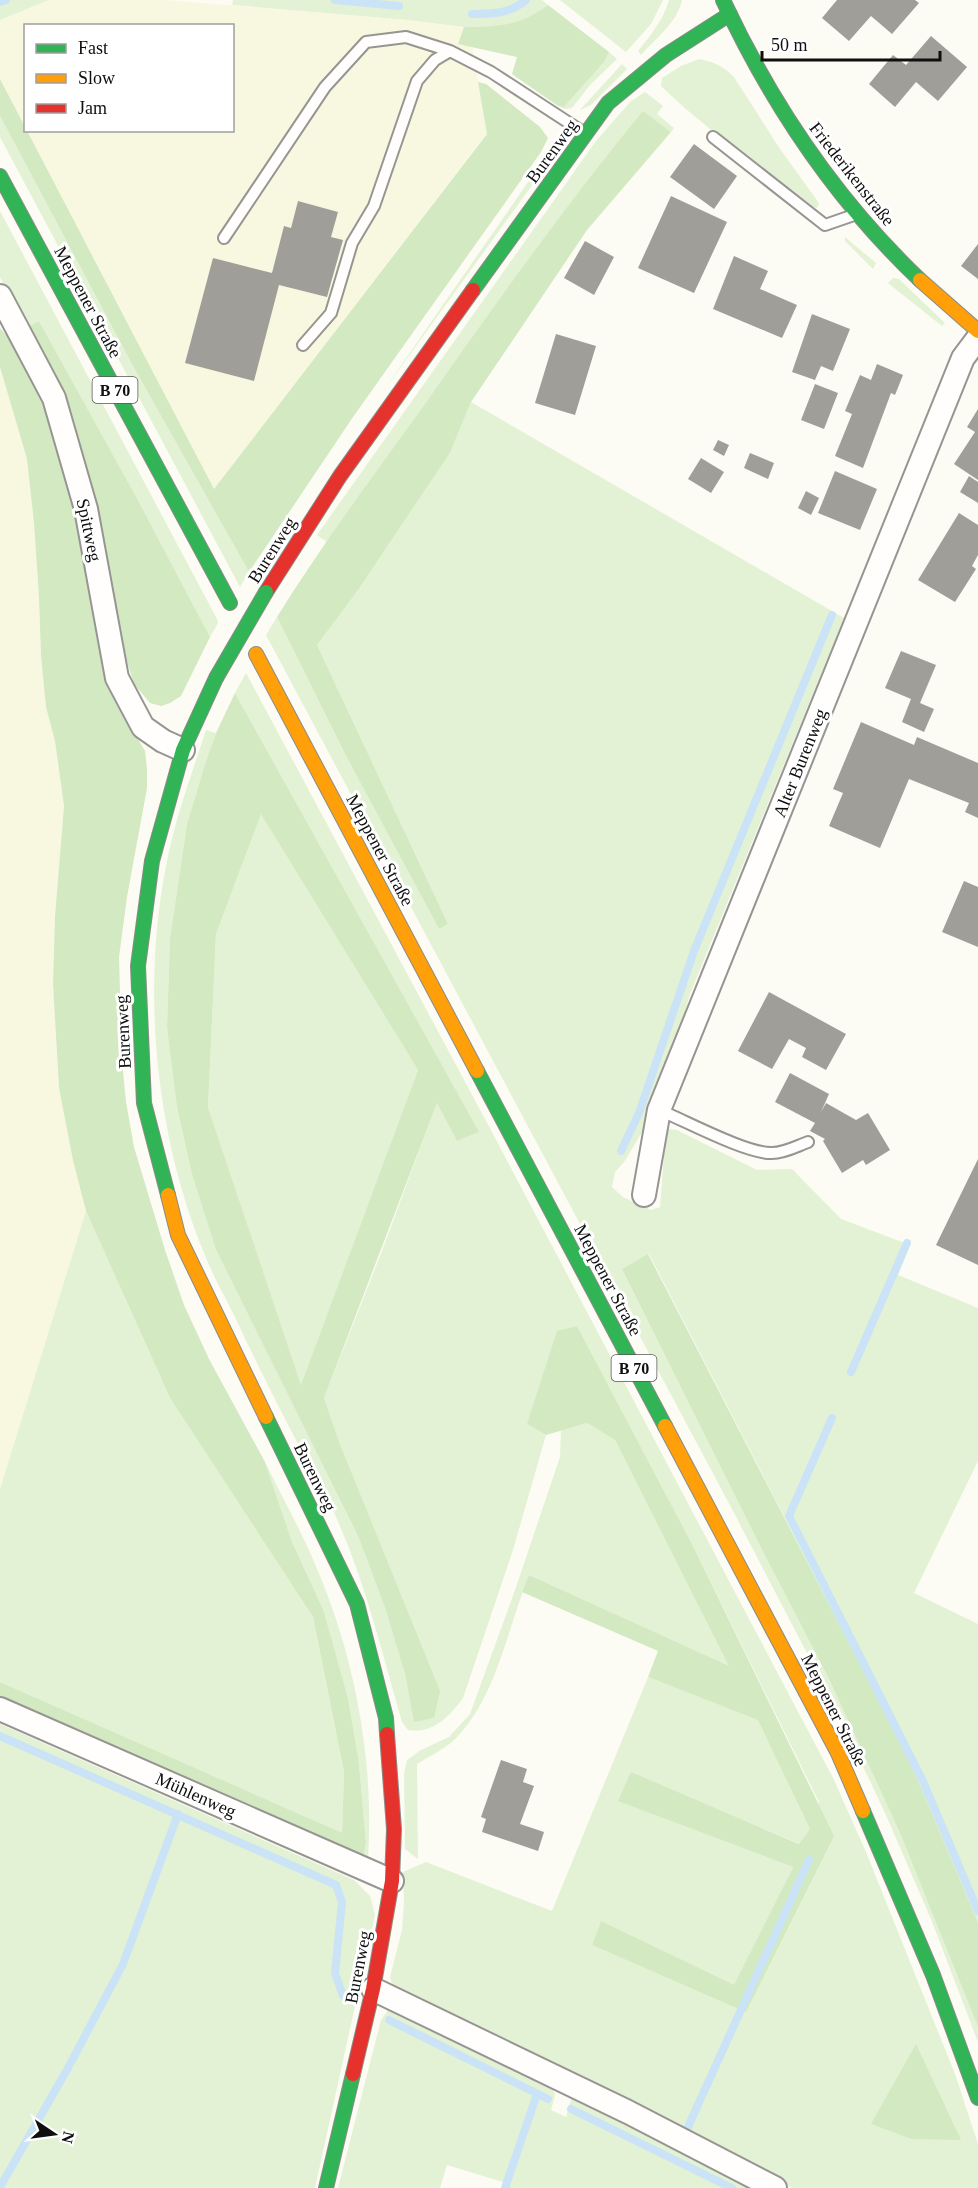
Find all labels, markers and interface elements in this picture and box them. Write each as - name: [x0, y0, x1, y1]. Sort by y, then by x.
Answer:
- legend: [24, 24, 234, 132]
- scale bar: [762, 24, 940, 62]
- text: 50 m: [771, 35, 808, 55]
- text: Fast: [78, 38, 108, 58]
- text: Slow: [78, 68, 115, 88]
- text: Jam: [78, 98, 107, 118]
- street label: Burenweg: [522, 115, 582, 187]
- street label: Friederikenstraße: [805, 118, 899, 230]
- street label: Meppener Straße: [50, 243, 126, 361]
- road number: B 70: [92, 377, 138, 403]
- street label: Spittweg: [73, 497, 105, 563]
- street label: Burenweg: [244, 513, 300, 587]
- street label: Alter Burenweg: [769, 706, 831, 820]
- street label: Meppener Straße: [342, 791, 418, 909]
- street label: Burenweg: [111, 995, 135, 1069]
- street label: Meppener Straße: [570, 1221, 646, 1339]
- road number: B 70: [612, 1355, 656, 1381]
- street label: Burenweg: [290, 1439, 340, 1515]
- street label: Meppener Straße: [797, 1650, 871, 1770]
- street label: Mühlenweg: [153, 1768, 239, 1822]
- street label: Burenweg: [341, 1929, 375, 2005]
- north arrow: [24, 2104, 84, 2164]
- text: N: [58, 2130, 78, 2145]

